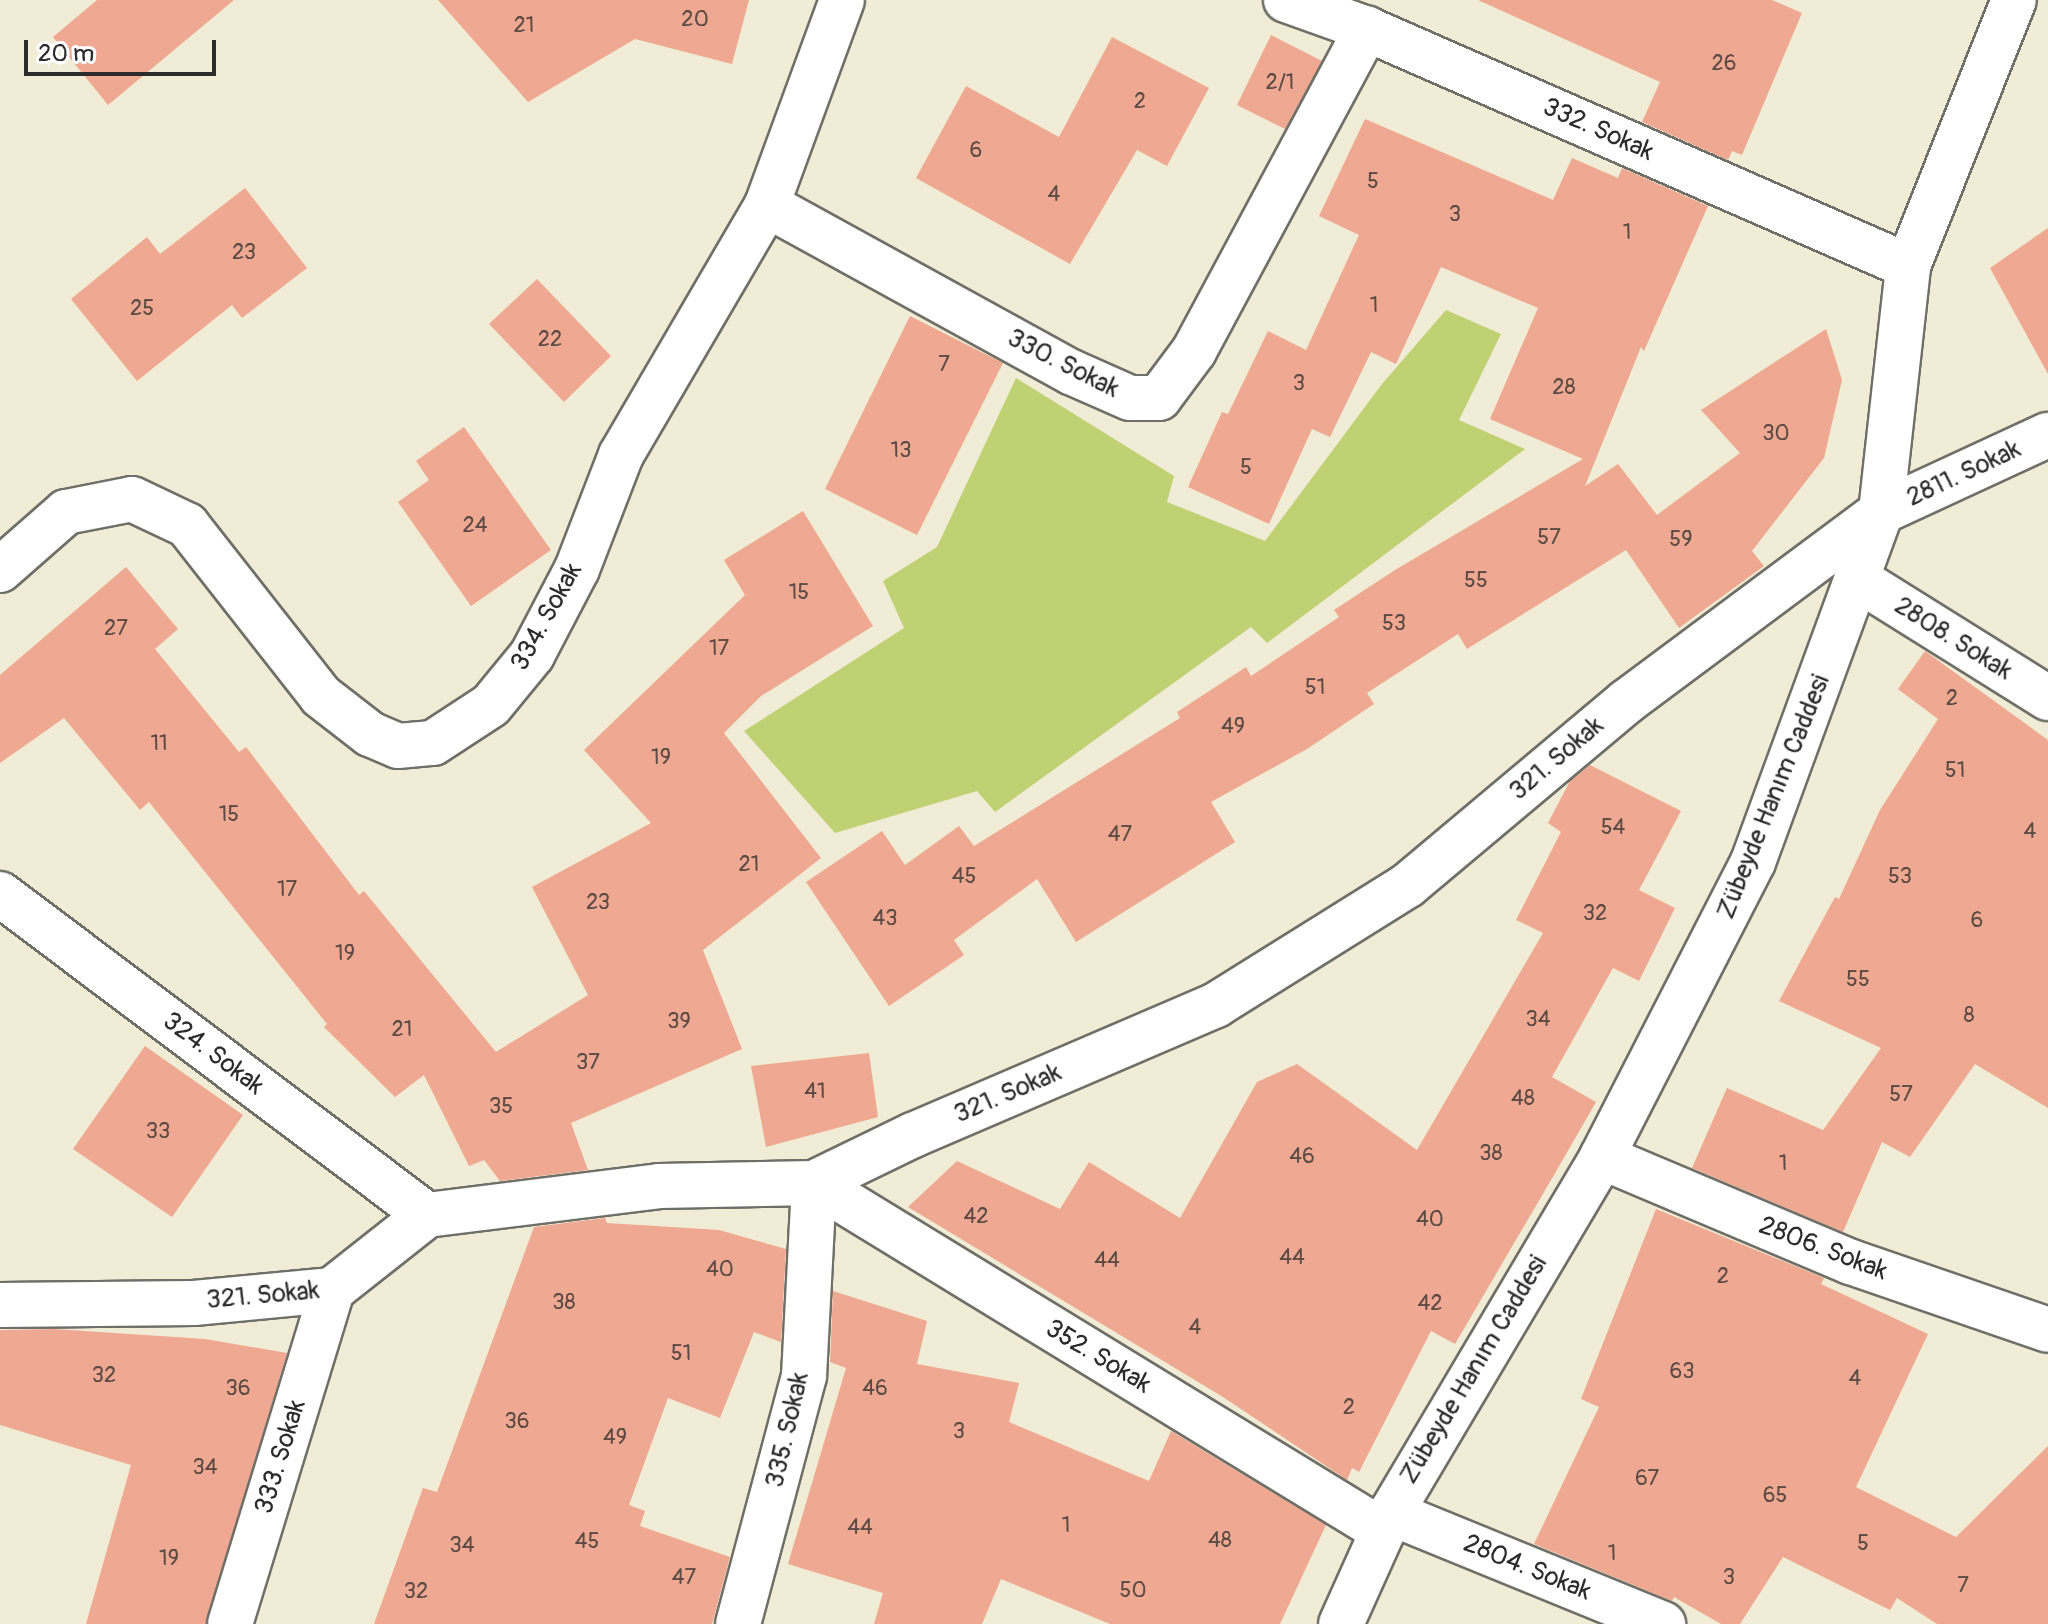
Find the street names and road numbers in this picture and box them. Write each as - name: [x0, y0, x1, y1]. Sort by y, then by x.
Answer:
- street label: 332. Sokak: [1538, 92, 1658, 168]
- street label: 330. Sokak: [1002, 323, 1124, 405]
- street label: 2811. Sokak: [1902, 434, 2026, 514]
- street label: 334. Sokak: [505, 558, 589, 676]
- street label: 2808. Sokak: [1888, 591, 2018, 687]
- street label: Zübeyde Hanım Caddesi: [1711, 670, 1837, 924]
- street label: 321. Sokak: [1504, 711, 1610, 807]
- street label: 324. Sokak: [156, 1006, 270, 1102]
- street label: 321. Sokak: [950, 1057, 1066, 1131]
- street label: 2806. Sokak: [1755, 1210, 1891, 1288]
- street label: Zübeyde Hanım Caddesi: [1394, 1250, 1554, 1490]
- street label: 321. Sokak: [205, 1276, 321, 1316]
- street label: 352. Sokak: [1040, 1313, 1156, 1401]
- street label: 335. Sokak: [760, 1369, 816, 1491]
- street label: 333. Sokak: [249, 1396, 313, 1518]
- street label: 2804. Sokak: [1459, 1528, 1595, 1608]

